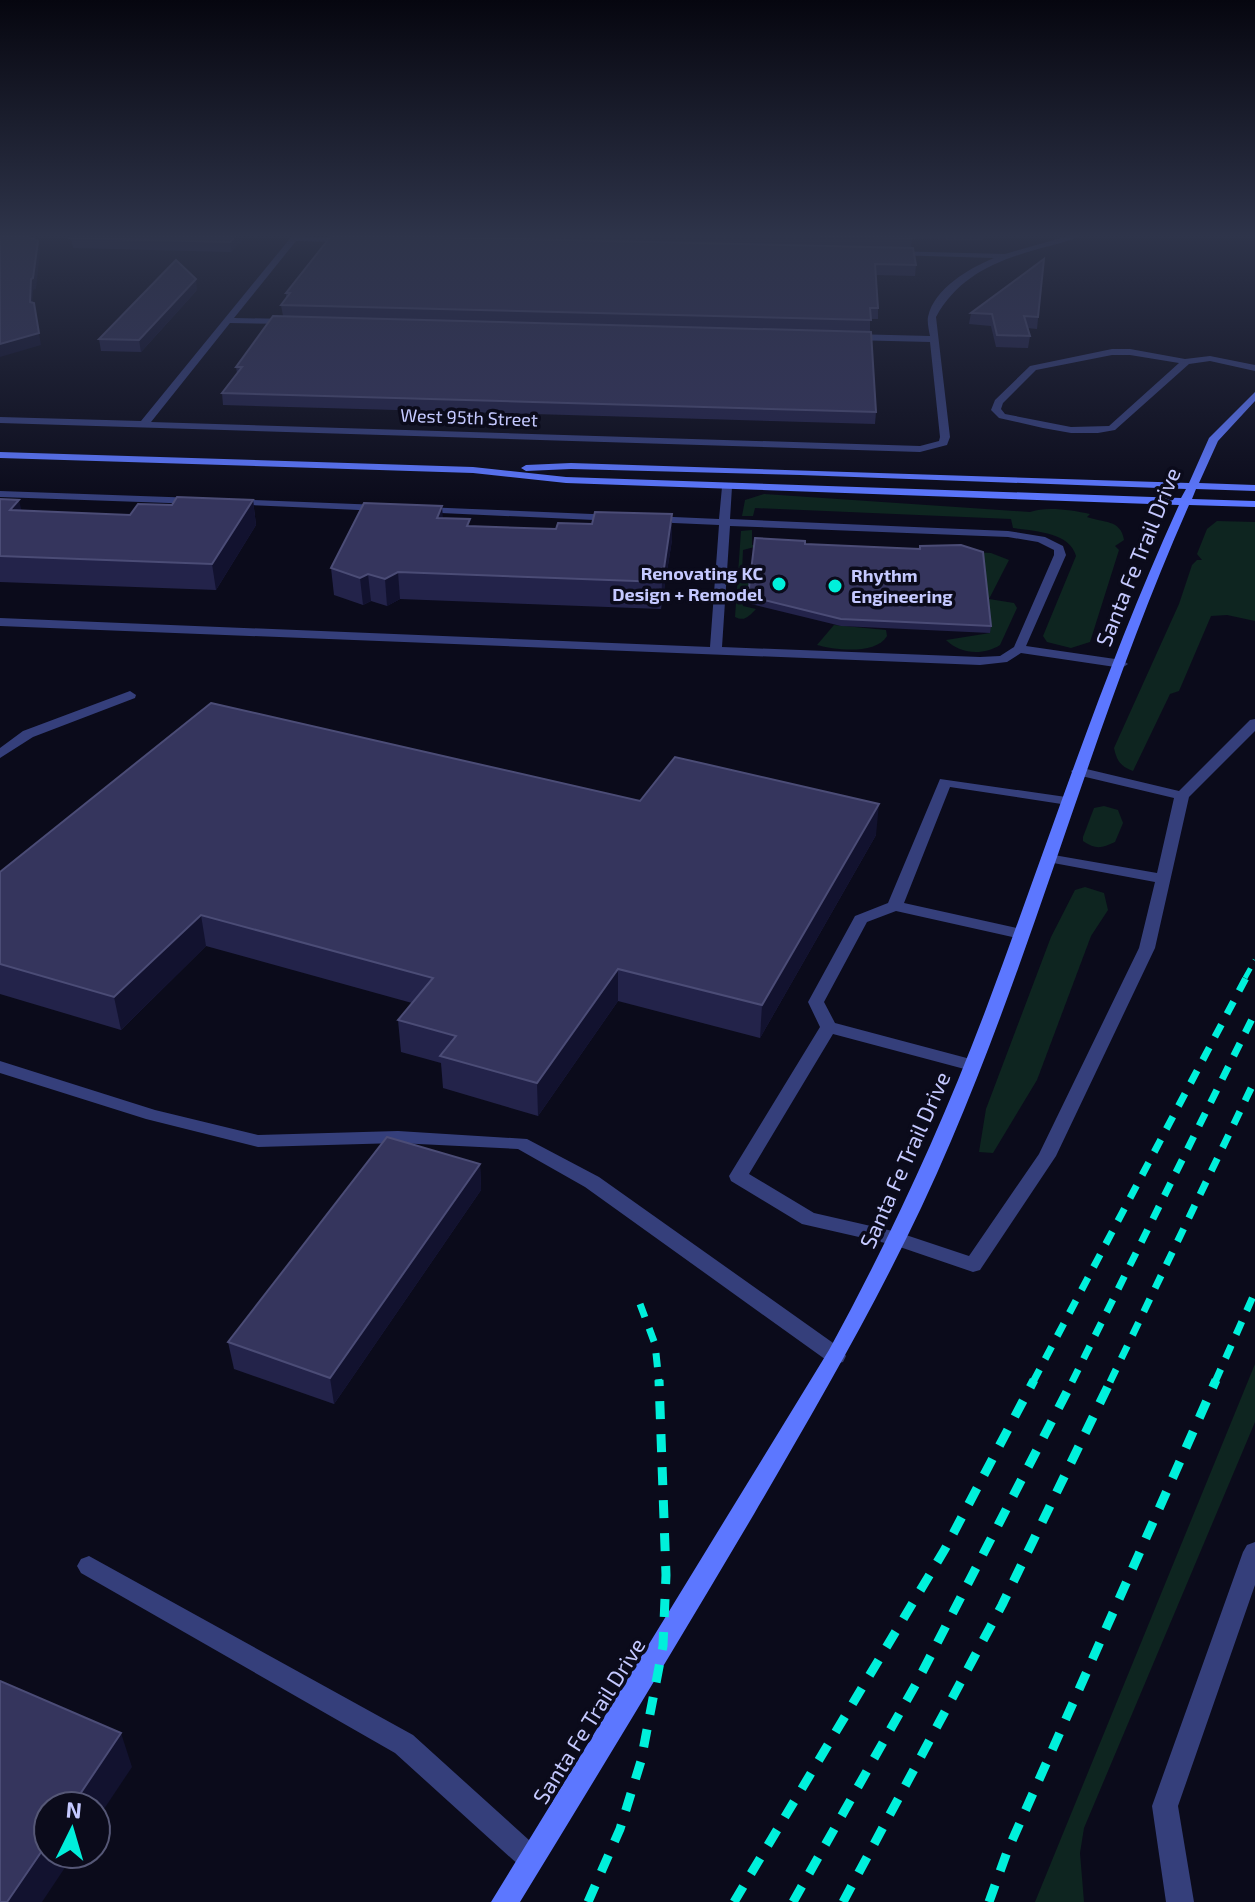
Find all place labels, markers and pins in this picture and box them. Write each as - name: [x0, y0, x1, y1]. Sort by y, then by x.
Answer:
- place label: Renovating KC Design + Remodel: [612, 562, 763, 605]
- place label: Rhythm Engineering: [851, 564, 953, 607]
- marker: Renovating KC Design + Remodel: [770, 575, 788, 593]
- marker: Rhythm Engineering: [826, 577, 844, 595]

